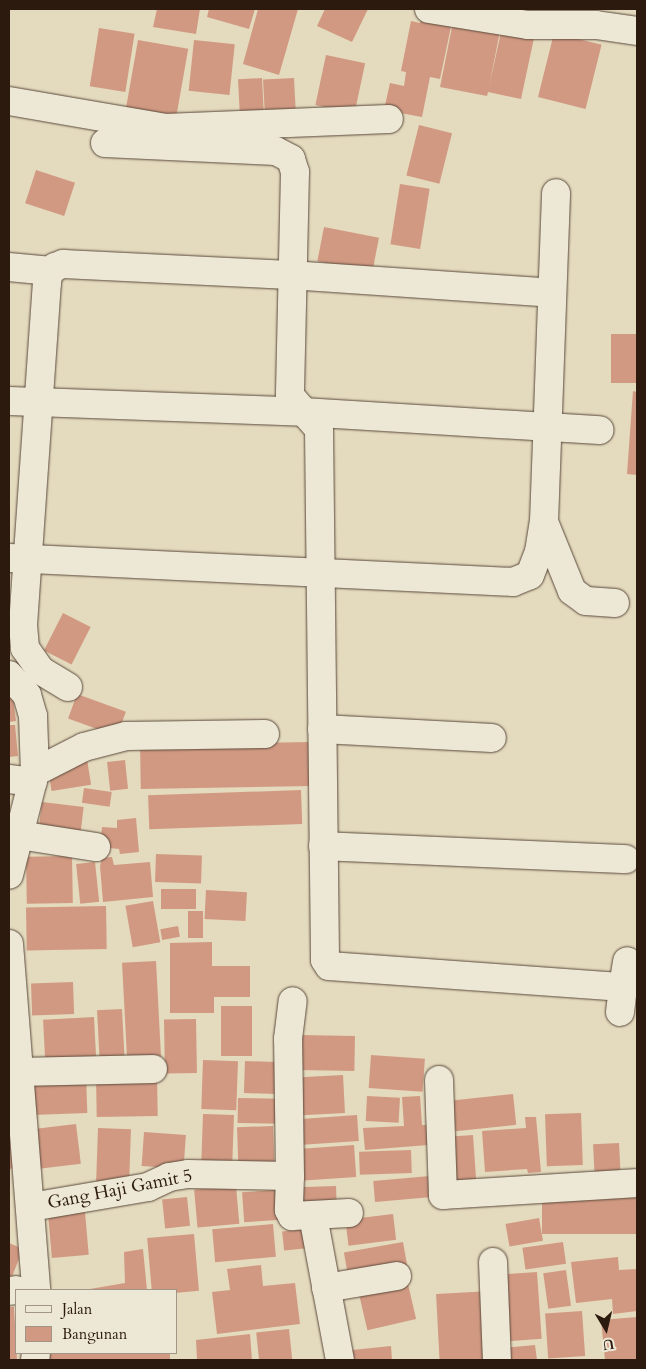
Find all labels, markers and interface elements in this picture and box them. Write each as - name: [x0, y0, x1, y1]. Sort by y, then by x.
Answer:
- street label: Gang Haji Gamit 5: [46, 1165, 194, 1215]
- legend: [15, 1289, 178, 1354]
- text: Jalan: [62, 1299, 92, 1319]
- north arrow: [581, 1304, 631, 1354]
- text: Bangunan: [62, 1324, 127, 1344]
- text: U: [601, 1334, 616, 1355]

